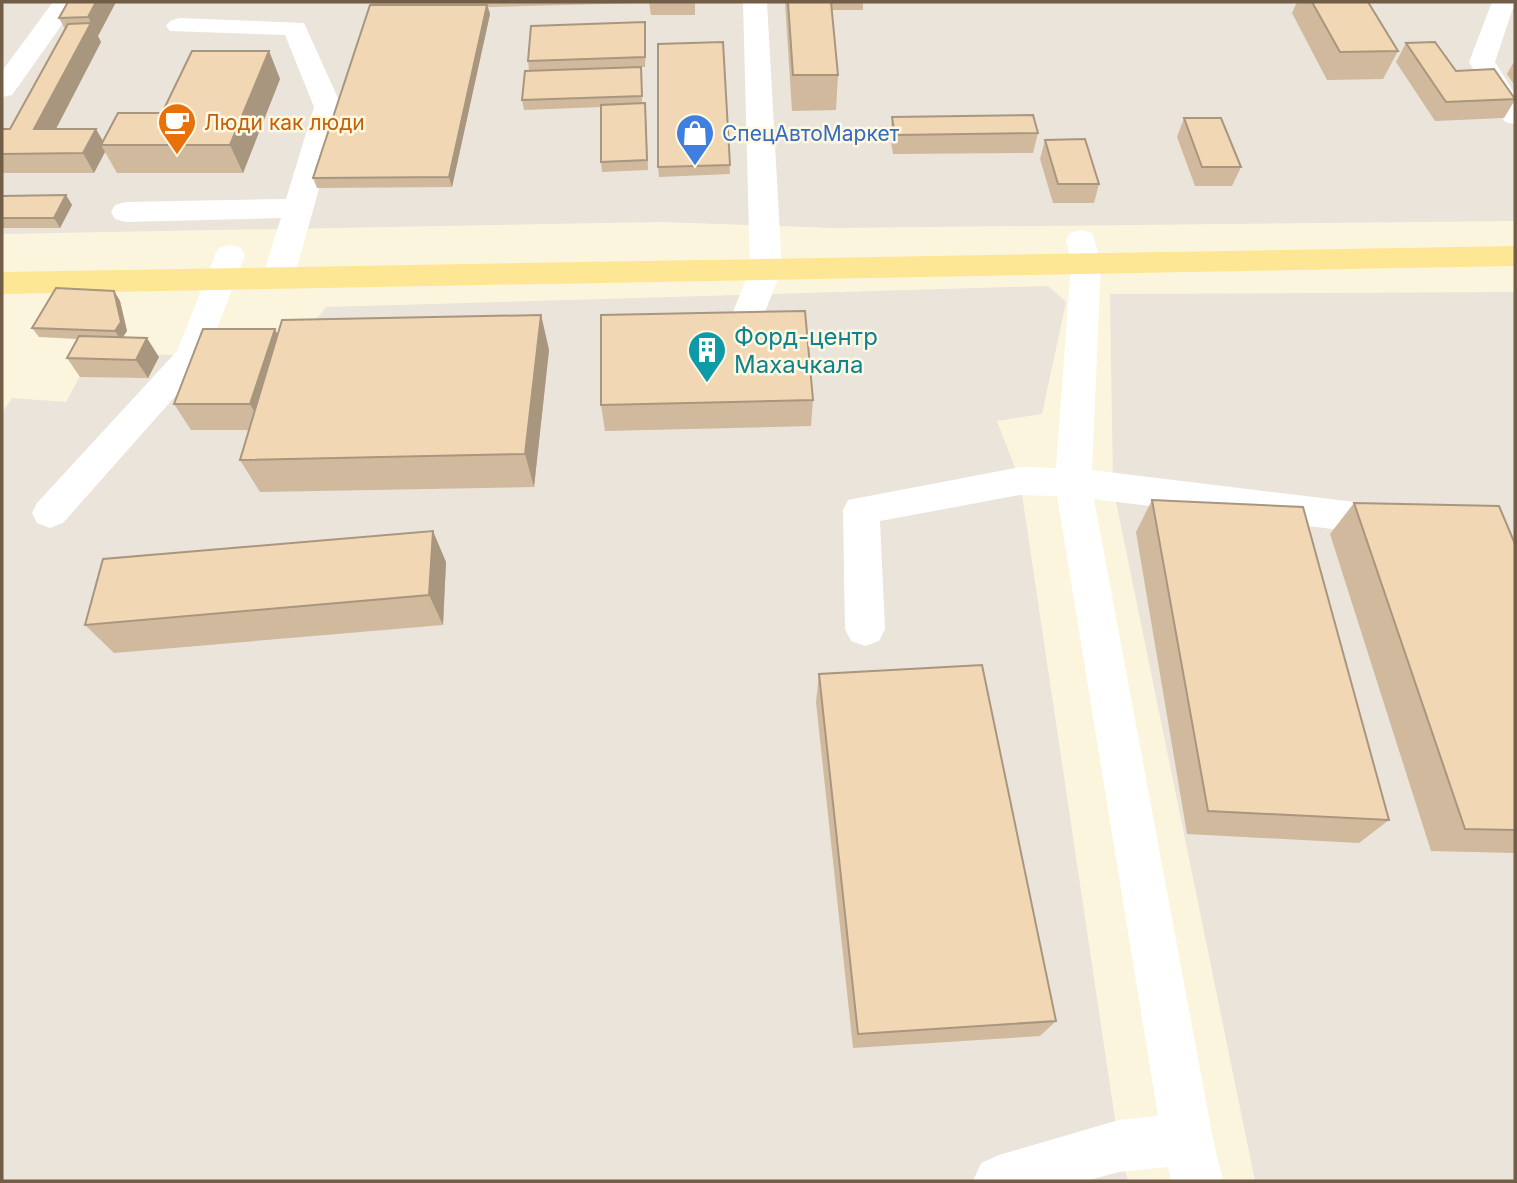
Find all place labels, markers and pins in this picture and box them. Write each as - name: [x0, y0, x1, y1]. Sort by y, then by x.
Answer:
- cafe icon: Люди как люди: [156, 101, 198, 156]
- place label: Люди как люди: [204, 110, 365, 135]
- shop icon: СпецАвтоМаркет: [674, 112, 716, 167]
- place label: СпецАвтоМаркет: [722, 121, 900, 146]
- place label: Форд-центр Махачкала: [734, 322, 878, 379]
- building icon: Форд-центр Махачкала: [686, 329, 728, 384]

